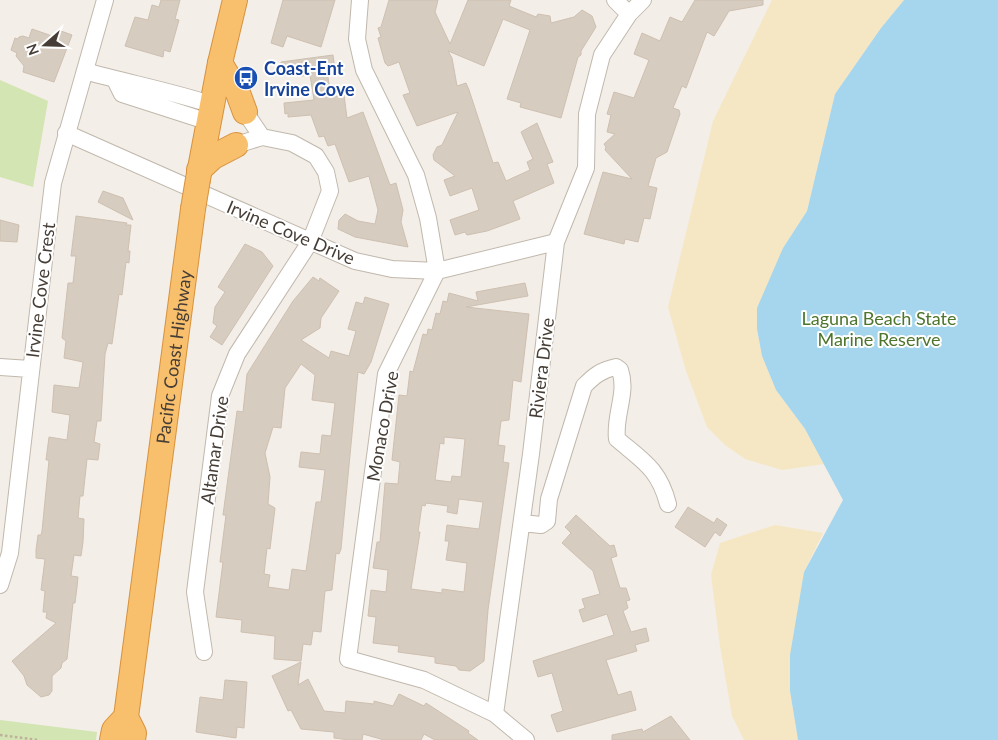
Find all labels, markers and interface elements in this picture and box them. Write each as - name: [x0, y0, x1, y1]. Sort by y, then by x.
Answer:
- north arrow: [20, 20, 70, 70]
- text: N: [22, 42, 42, 58]
- place label: Coast-Ent Irvine Cove: [264, 57, 355, 100]
- bus stop icon: Coast-Ent Irvine Cove: [233, 65, 259, 91]
- street label: Irvine Cove Drive: [224, 195, 358, 269]
- street label: Irvine Cove Crest: [21, 221, 59, 359]
- street label: Pacific Coast Highway: [151, 268, 196, 445]
- park label: Laguna Beach State Marine Reserve: [802, 307, 956, 350]
- street label: Riviera Drive: [524, 316, 558, 420]
- street label: Monaco Drive: [361, 369, 403, 483]
- street label: Altamar Drive: [196, 394, 232, 506]

